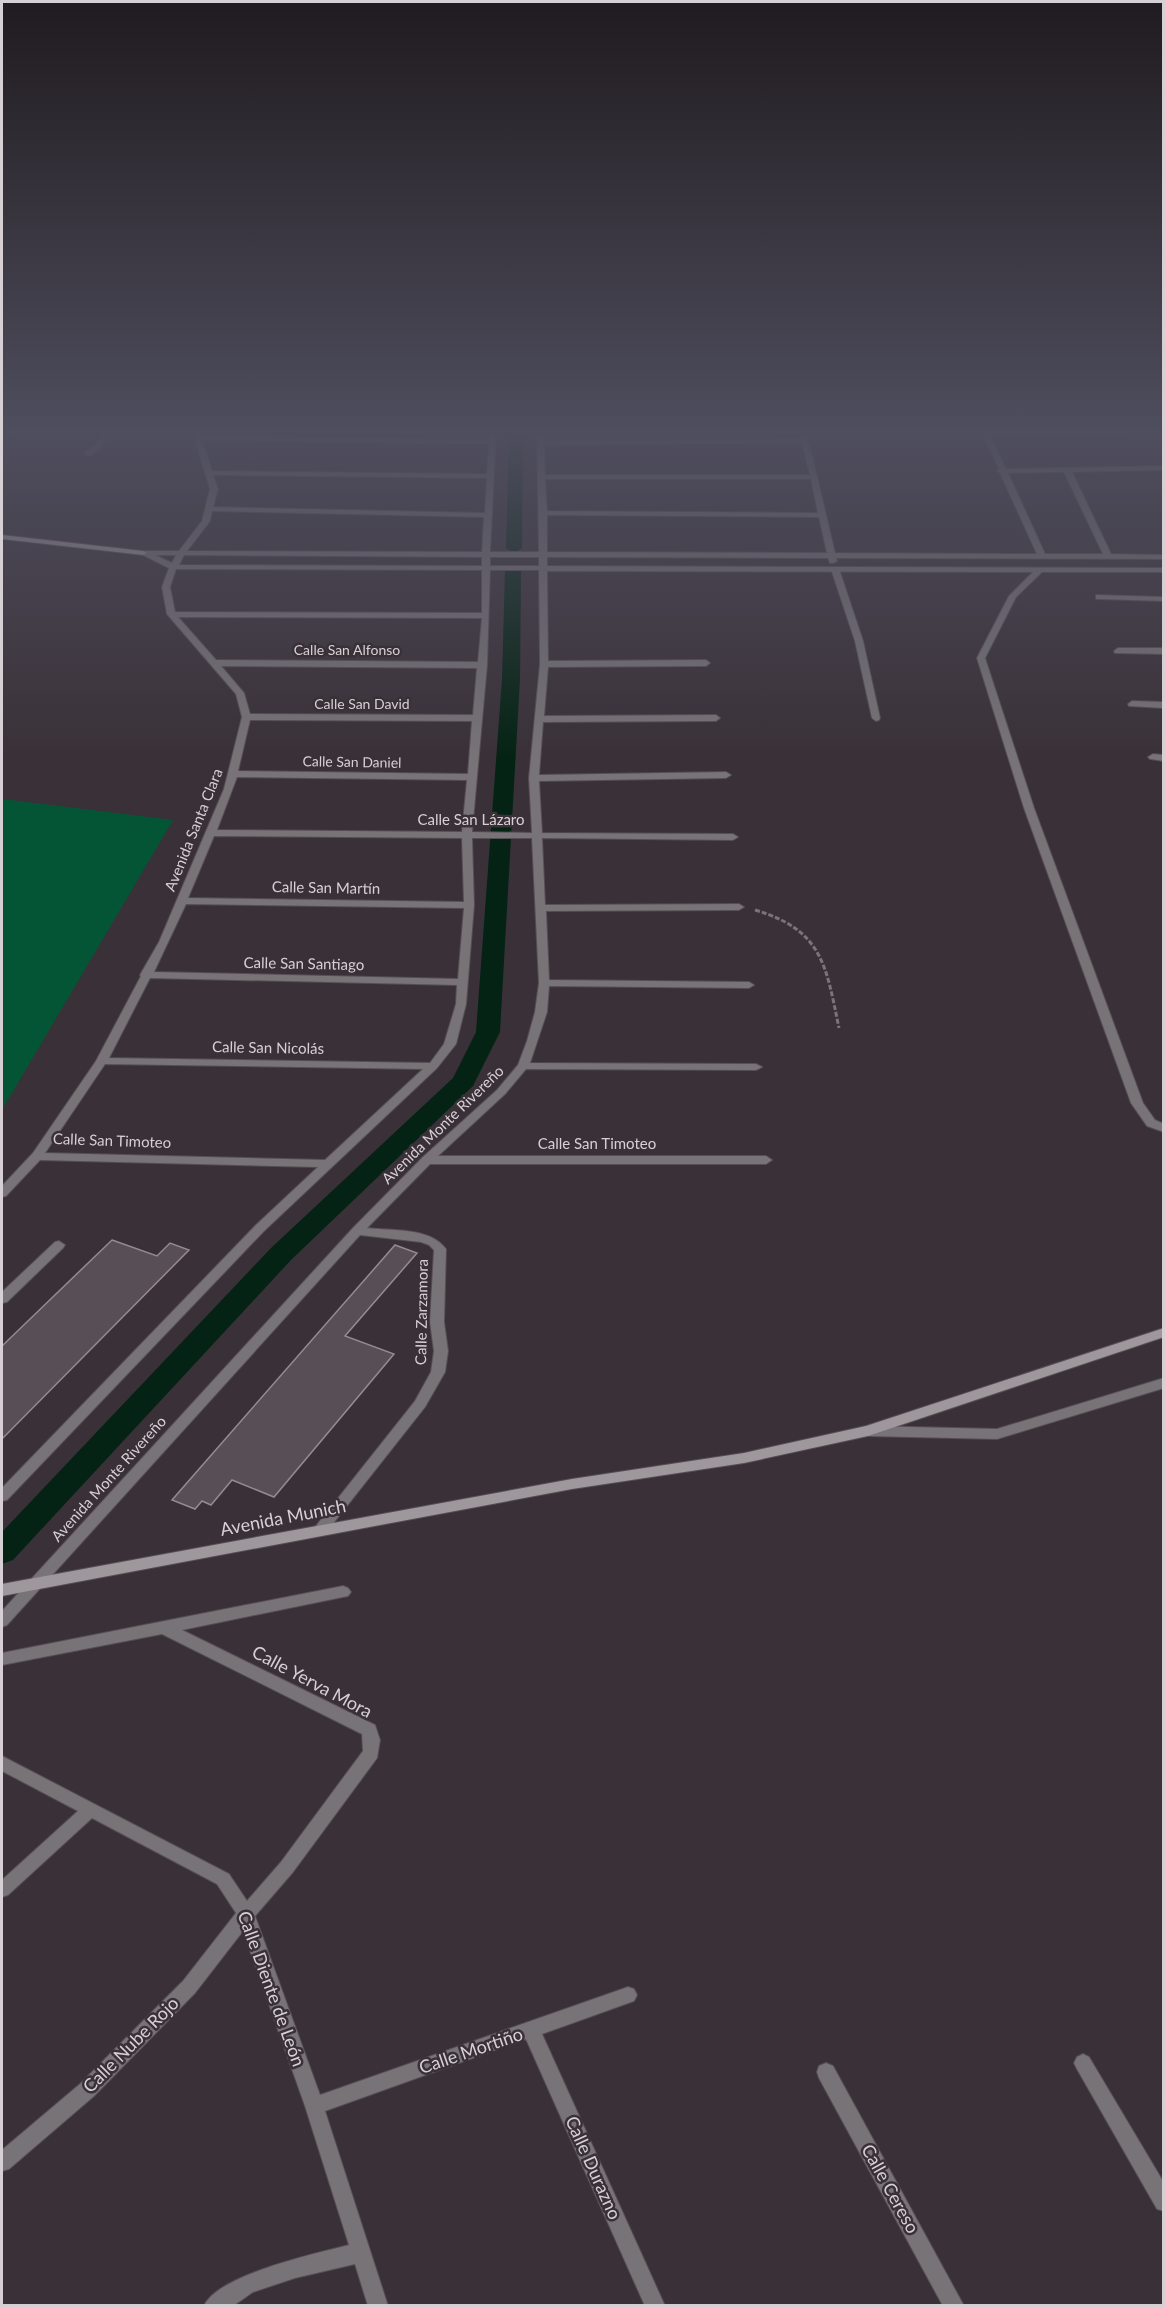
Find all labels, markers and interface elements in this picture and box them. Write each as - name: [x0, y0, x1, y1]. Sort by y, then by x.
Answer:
- street label: Calle San Alfonso: [294, 641, 400, 658]
- street label: Calle San David: [314, 695, 410, 712]
- street label: Calle San Daniel: [302, 752, 402, 771]
- street label: Avenida Santa Clara: [160, 766, 226, 894]
- street label: Calle San Lázaro: [417, 810, 525, 828]
- street label: Calle San Martín: [272, 877, 380, 897]
- street label: Calle San Santiago: [244, 953, 364, 973]
- street label: Calle San Nicolás: [212, 1037, 324, 1057]
- street label: Avenida Monte Rivereño: [378, 1061, 507, 1187]
- street label: Calle San Timoteo: [53, 1129, 172, 1151]
- street label: Calle San Timoteo: [538, 1134, 656, 1152]
- street label: Calle Zarzamora: [411, 1259, 431, 1365]
- street label: Avenida Monte Rivereño: [47, 1412, 169, 1545]
- street label: Avenida Munich: [218, 1494, 348, 1540]
- street label: Calle Yerva Mora: [249, 1640, 376, 1722]
- street label: Calle Diente de León: [234, 1908, 310, 2069]
- street label: Calle Nube Rojo: [78, 1992, 183, 2097]
- street label: Calle Mortiño: [416, 2022, 525, 2078]
- street label: Calle Durazno: [561, 2112, 627, 2223]
- street label: Calle Cereso: [857, 2140, 924, 2237]

